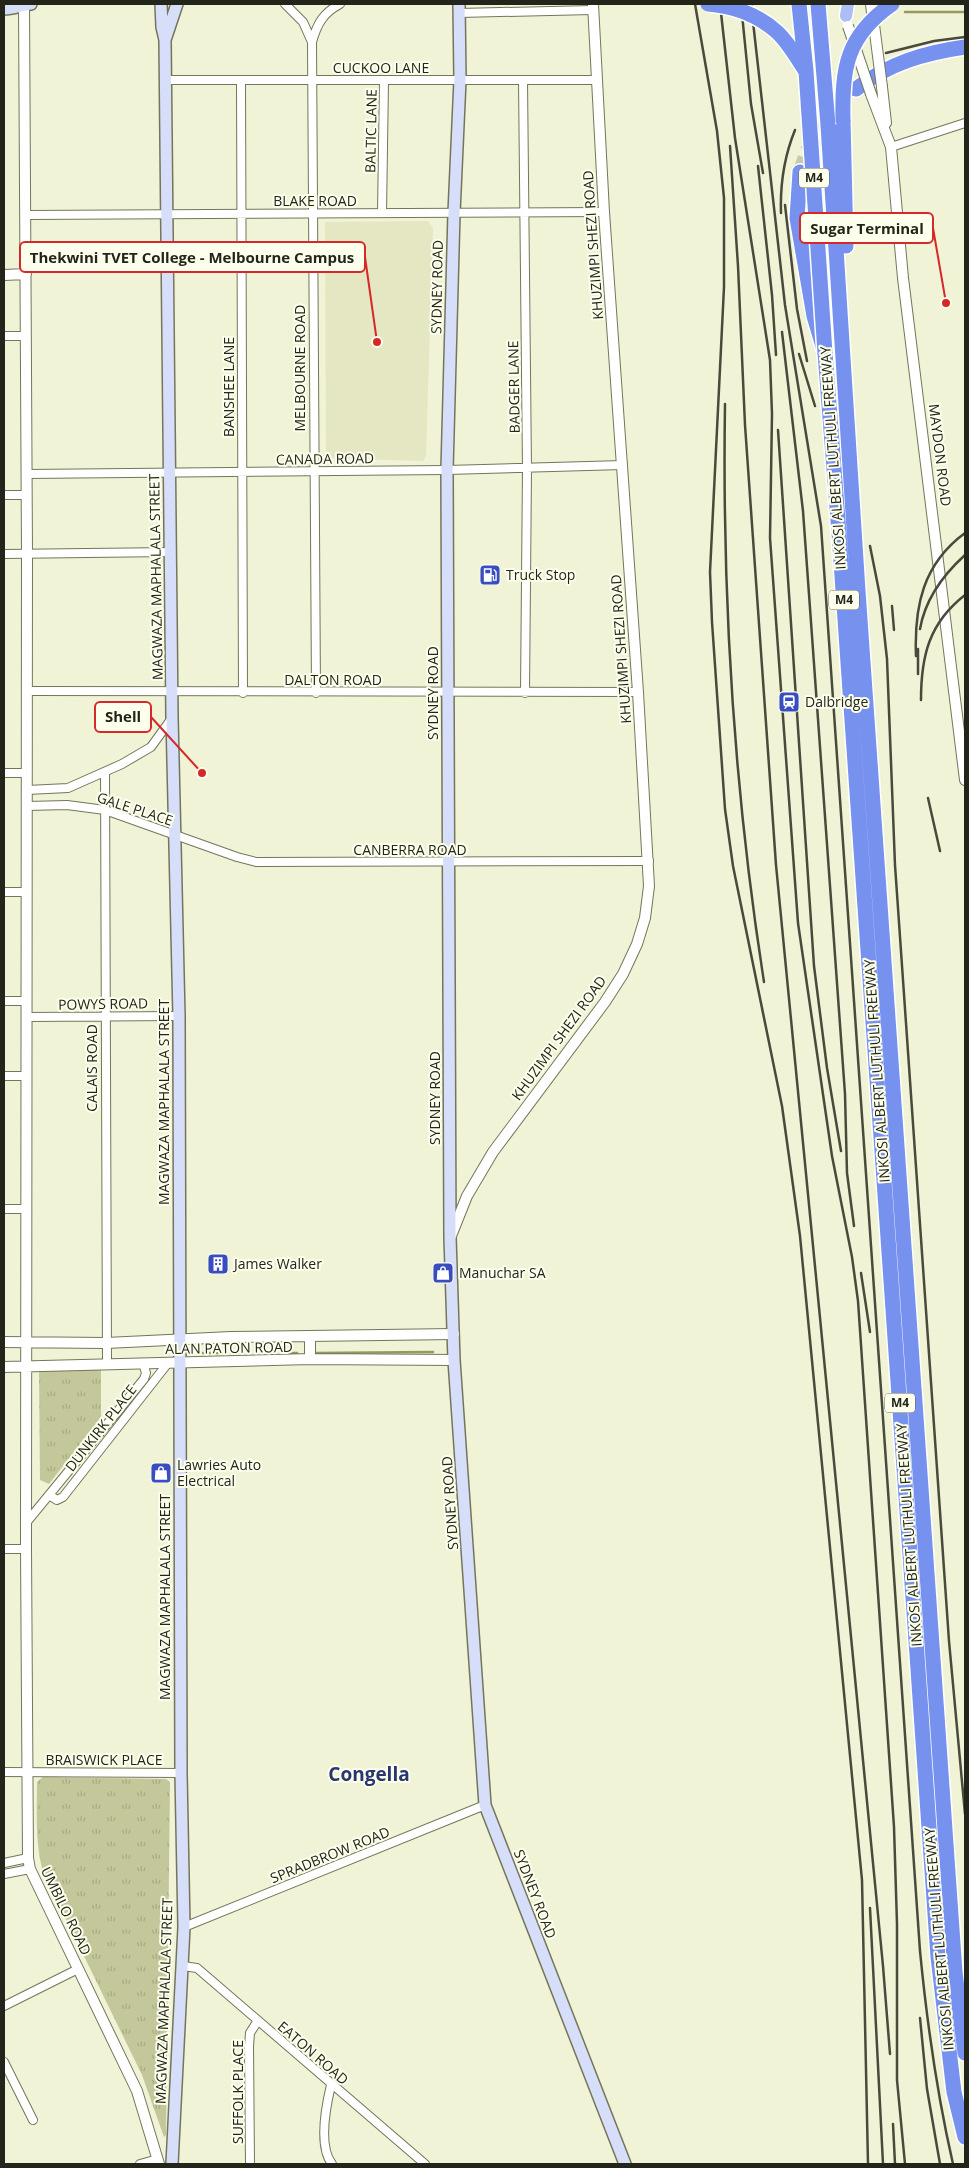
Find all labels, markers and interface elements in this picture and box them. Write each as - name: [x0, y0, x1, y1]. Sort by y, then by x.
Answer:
- street label: CUCKOO LANE: [333, 58, 429, 77]
- street label: BALTIC LANE: [360, 89, 381, 173]
- road number: M4: [799, 168, 829, 188]
- street label: KHUZIMPI SHEZI ROAD: [578, 170, 607, 320]
- street label: BLAKE ROAD: [273, 191, 357, 210]
- callout: Sugar Terminal: [800, 213, 933, 243]
- text: Sugar Terminal: [810, 218, 924, 238]
- street label: SYDNEY ROAD: [426, 240, 447, 334]
- callout: Thekwini TVET College - Melbourne Campus: [20, 242, 365, 272]
- text: Thekwini TVET College - Melbourne Campus: [30, 247, 354, 267]
- street label: MELBOURNE ROAD: [290, 305, 309, 431]
- street label: BANSHEE LANE: [219, 337, 238, 437]
- street label: BADGER LANE: [503, 340, 524, 434]
- street label: INKOSI ALBERT LUTHULI FREEWAY: [815, 346, 850, 570]
- street label: MAYDON ROAD: [925, 403, 956, 507]
- street label: CANADA ROAD: [276, 448, 374, 469]
- street label: MAGWAZA MAPHALALA STREET: [144, 473, 167, 680]
- fuel station icon: Truck Stop: [478, 563, 502, 587]
- place label: Truck Stop: [506, 565, 575, 584]
- street label: KHUZIMPI SHEZI ROAD: [606, 574, 635, 724]
- road number: M4: [829, 590, 859, 610]
- street label: SYDNEY ROAD: [423, 646, 442, 740]
- street label: DALTON ROAD: [284, 670, 382, 689]
- station icon: Dalbridge: [777, 690, 801, 714]
- place label: Dalbridge: [805, 692, 868, 711]
- callout: Shell: [95, 702, 151, 732]
- text: Shell: [105, 706, 141, 726]
- street label: GALE PLACE: [95, 787, 176, 830]
- street label: CANBERRA ROAD: [353, 840, 467, 859]
- street label: INKOSI ALBERT LUTHULI FREEWAY: [859, 959, 894, 1183]
- street label: KHUZIMPI SHEZI ROAD: [507, 972, 610, 1104]
- street label: POWYS ROAD: [58, 993, 148, 1014]
- street label: MAGWAZA MAPHALALA STREET: [154, 999, 173, 1205]
- street label: CALAIS ROAD: [82, 1024, 101, 1112]
- street label: SYDNEY ROAD: [425, 1051, 444, 1145]
- building icon: James Walker: [206, 1252, 230, 1276]
- place label: James Walker: [232, 1254, 322, 1273]
- shop icon: Manuchar SA: [431, 1261, 455, 1285]
- place label: Manuchar SA: [459, 1263, 546, 1282]
- street label: ALAN PATON ROAD: [165, 1337, 293, 1358]
- street label: DUNKIRK PLACE: [61, 1380, 141, 1475]
- road number: M4: [885, 1394, 915, 1412]
- street label: INKOSI ALBERT LUTHULI FREEWAY: [891, 1423, 926, 1647]
- place label: Lawries Auto Electrical: [177, 1455, 261, 1490]
- street label: SYDNEY ROAD: [437, 1455, 462, 1551]
- shop icon: Lawries Auto Electrical: [149, 1461, 173, 1485]
- street label: MAGWAZA MAPHALALA STREET: [155, 1494, 174, 1700]
- street label: BRAISWICK PLACE: [45, 1750, 163, 1769]
- district label: Congella: [328, 1761, 410, 1787]
- street label: SPRADBROW ROAD: [267, 1822, 392, 1887]
- street label: INKOSI ALBERT LUTHULI FREEWAY: [919, 1827, 958, 2051]
- street label: SYDNEY ROAD: [510, 1847, 561, 1941]
- street label: UMBILO ROAD: [37, 1863, 96, 1958]
- street label: MAGWAZA MAPHALALA STREET: [150, 1897, 177, 2104]
- street label: EATON ROAD: [274, 2017, 353, 2089]
- street label: SUFFOLK PLACE: [228, 2040, 247, 2144]

